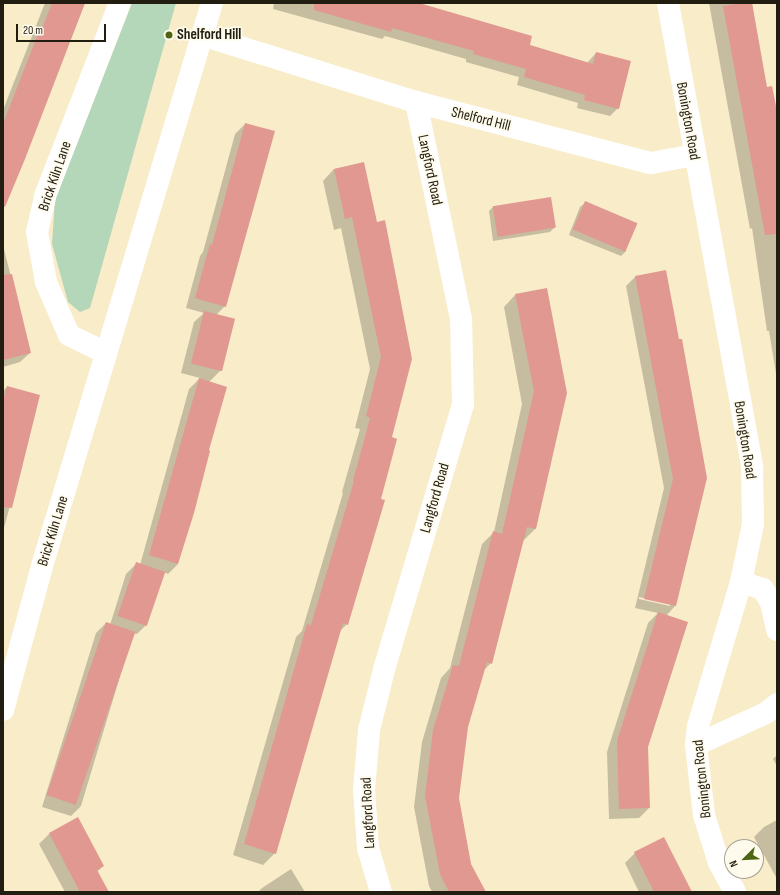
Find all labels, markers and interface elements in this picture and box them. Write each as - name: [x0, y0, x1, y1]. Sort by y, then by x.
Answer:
- scale bar: [18, 16, 108, 42]
- text: 20 m: [23, 23, 43, 38]
- place label: Shelford Hill: [177, 26, 241, 44]
- marker: Shelford Hill: [164, 30, 174, 40]
- street label: Bonington Road: [672, 81, 704, 161]
- street label: Shelford Hill: [449, 103, 513, 135]
- street label: Langford Road: [414, 133, 446, 207]
- street label: Brick Kiln Lane: [35, 139, 75, 213]
- street label: Bonington Road: [730, 400, 760, 480]
- street label: Langford Road: [416, 461, 454, 535]
- street label: Brick Kiln Lane: [34, 494, 72, 568]
- street label: Bonington Road: [689, 739, 715, 819]
- street label: Langford Road: [357, 777, 379, 849]
- north arrow: [724, 839, 764, 879]
- text: N: [726, 858, 741, 869]

